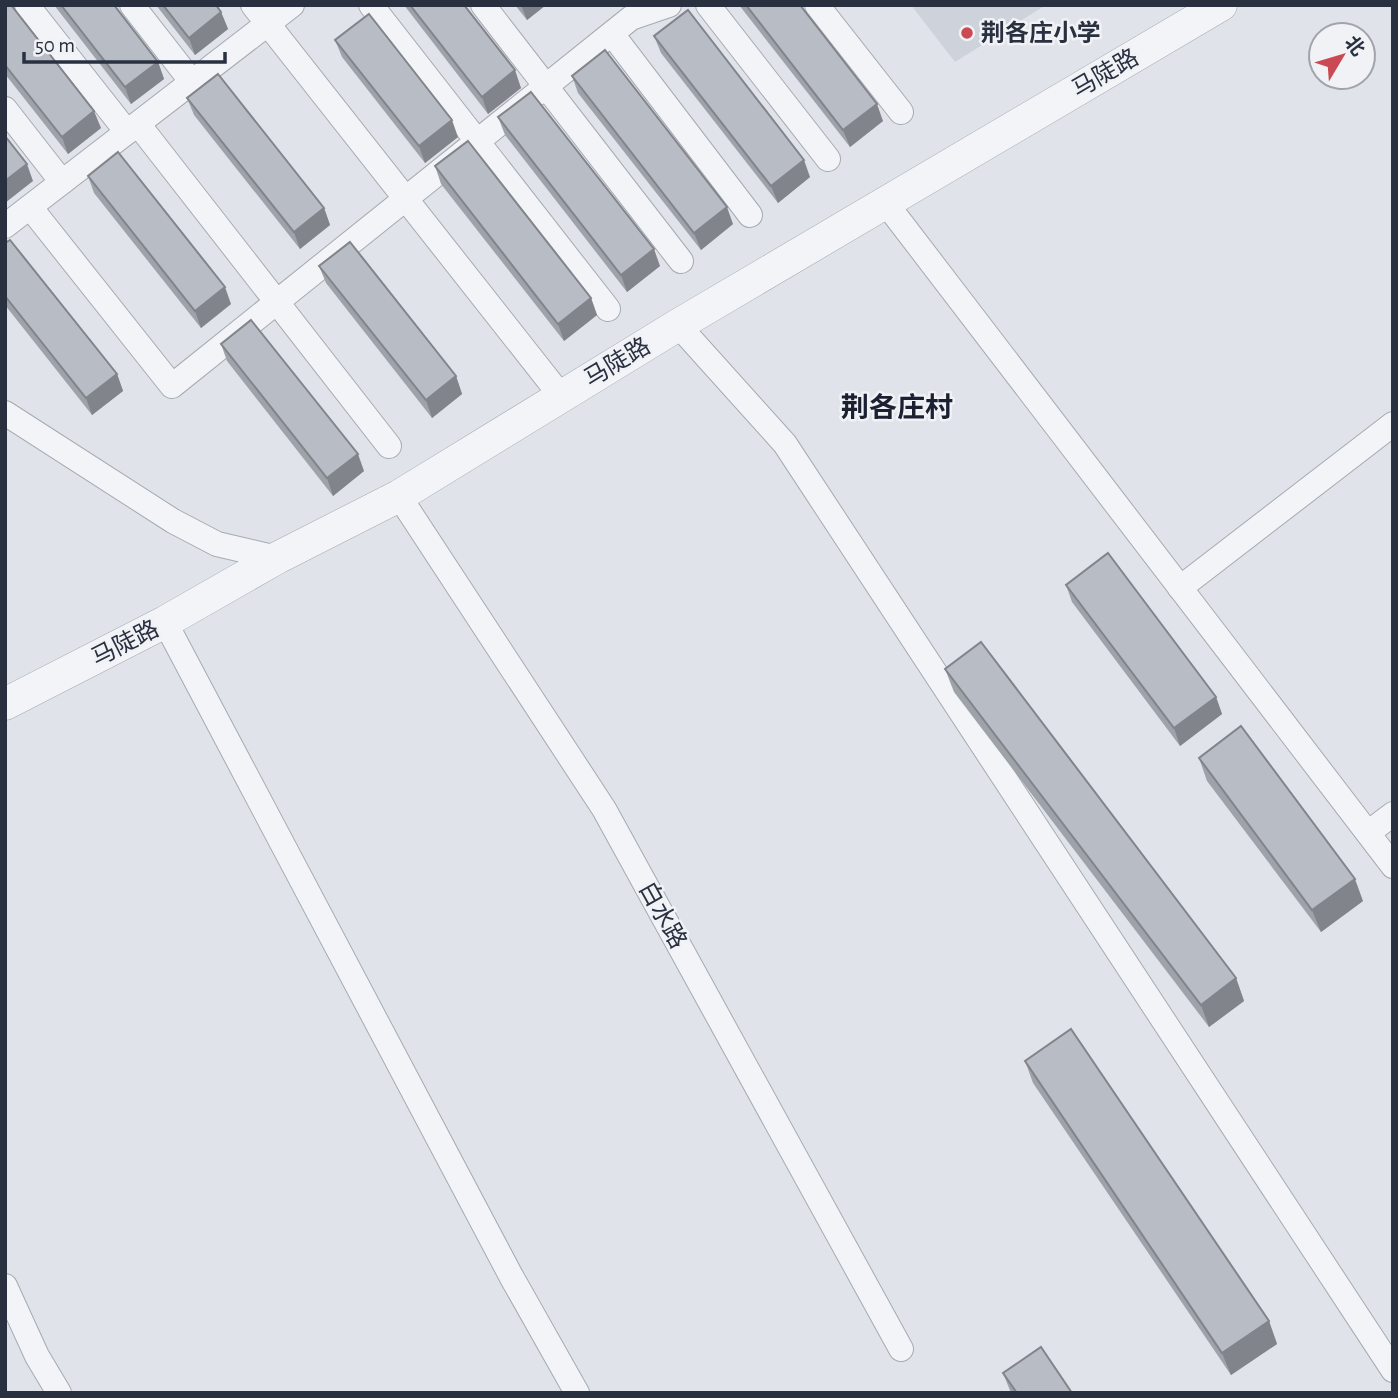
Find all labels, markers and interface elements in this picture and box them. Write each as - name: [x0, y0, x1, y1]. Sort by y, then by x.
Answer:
- place label: 荆各庄小学: [981, 20, 1101, 46]
- scale bar: [24, 21, 226, 65]
- north arrow: [1307, 21, 1377, 91]
- marker: 荆各庄小学: [959, 25, 975, 41]
- text: 北: [1341, 33, 1368, 60]
- text: 50 m: [35, 35, 75, 56]
- street label: 马陡路: [1067, 44, 1143, 102]
- street label: 马陡路: [579, 332, 655, 392]
- district label: 荆各庄村: [841, 392, 953, 423]
- street label: 马陡路: [87, 615, 163, 671]
- street label: 白水路: [634, 877, 692, 953]

